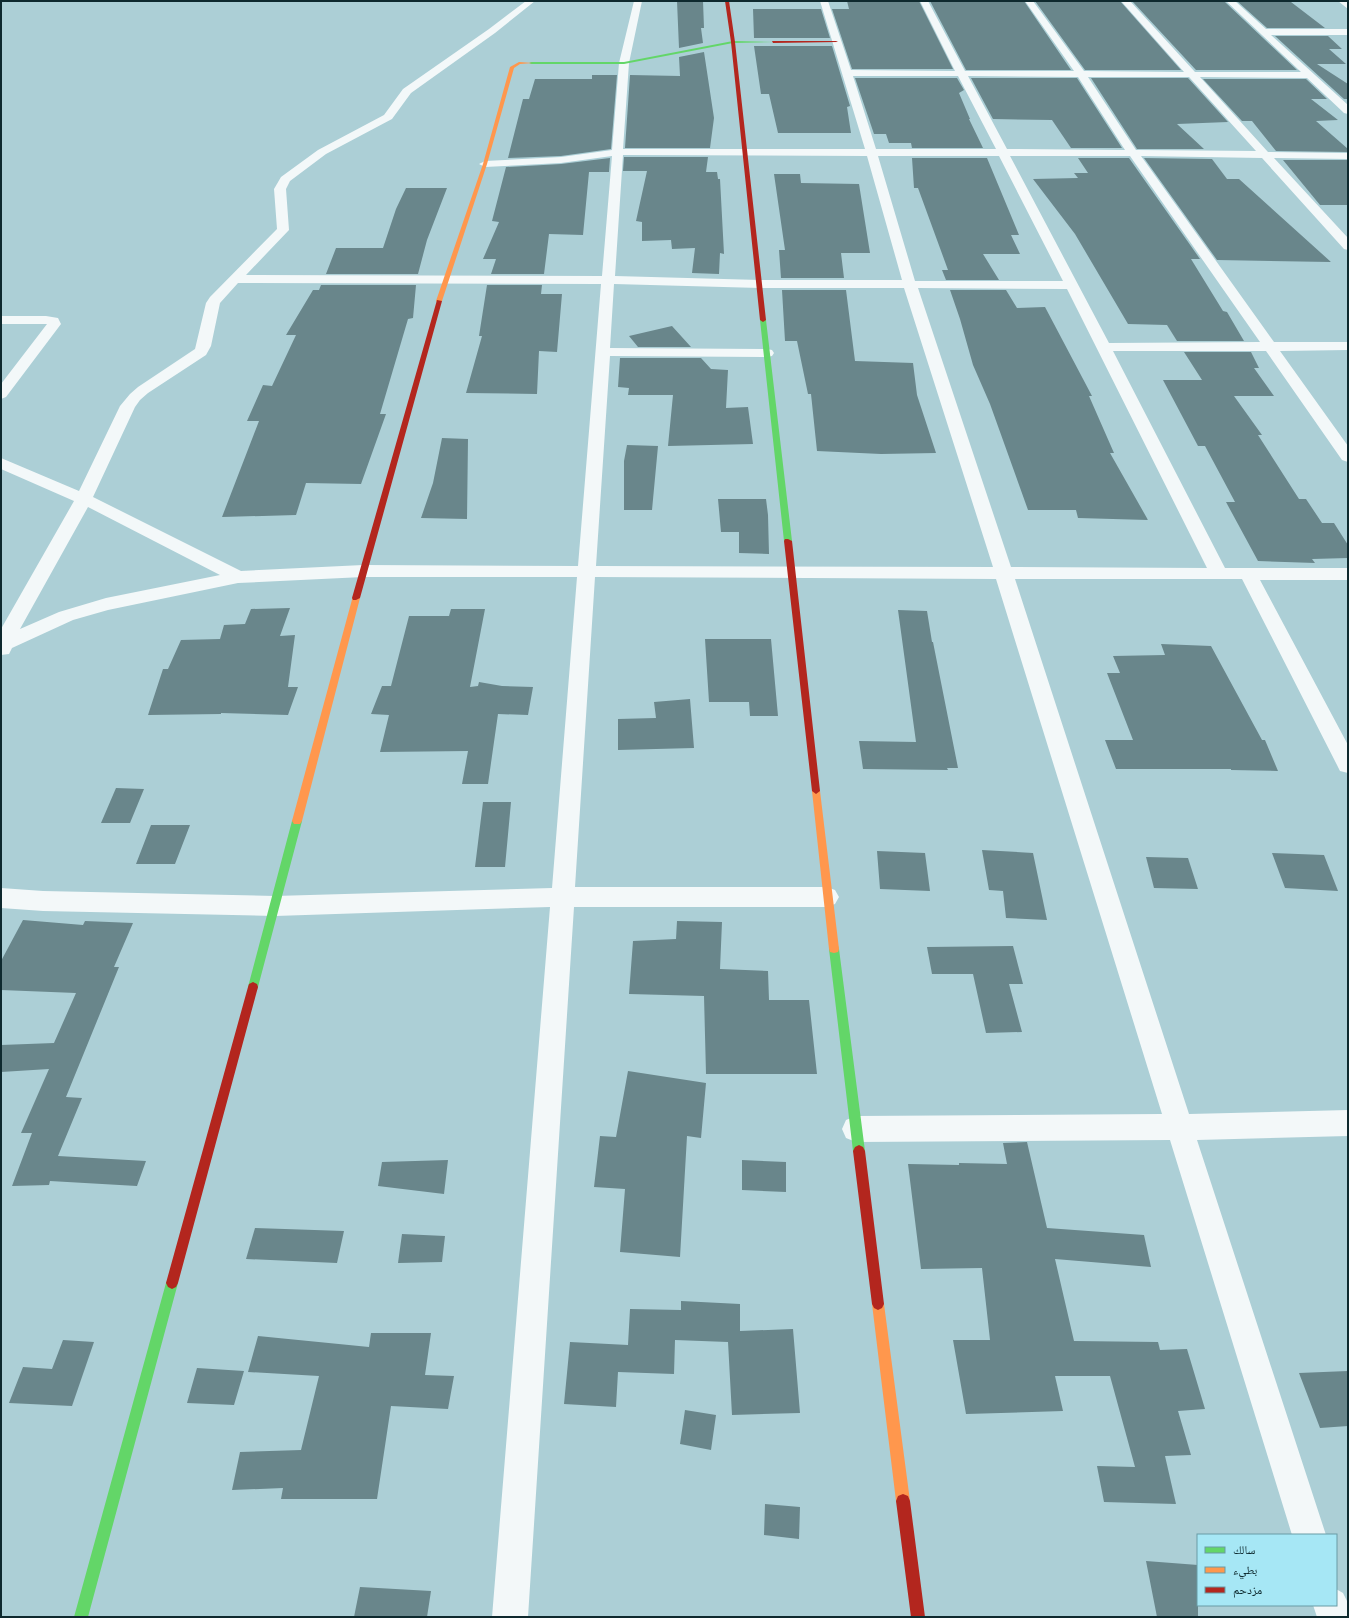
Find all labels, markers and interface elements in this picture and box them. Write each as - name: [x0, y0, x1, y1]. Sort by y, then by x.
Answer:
- legend: [1197, 1534, 1337, 1606]
- text: سالك: [1233, 1543, 1255, 1557]
- text: بطيء: [1233, 1563, 1257, 1580]
- text: مزدحم: [1233, 1583, 1262, 1598]

